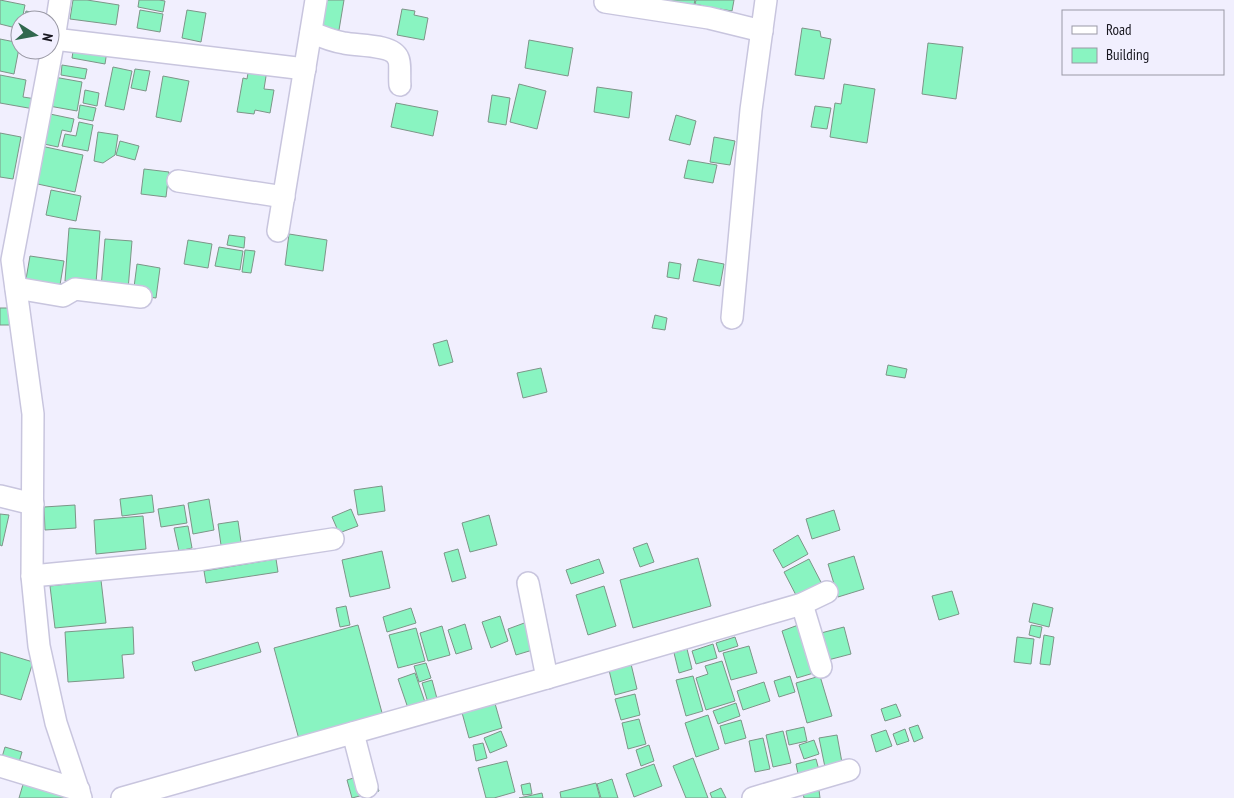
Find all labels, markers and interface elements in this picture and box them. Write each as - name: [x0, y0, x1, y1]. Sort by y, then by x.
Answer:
- north arrow: [10, 10, 60, 60]
- legend: [1062, 10, 1224, 75]
- text: Road: [1106, 20, 1132, 39]
- text: N: [38, 32, 57, 43]
- text: Building: [1106, 45, 1149, 64]

